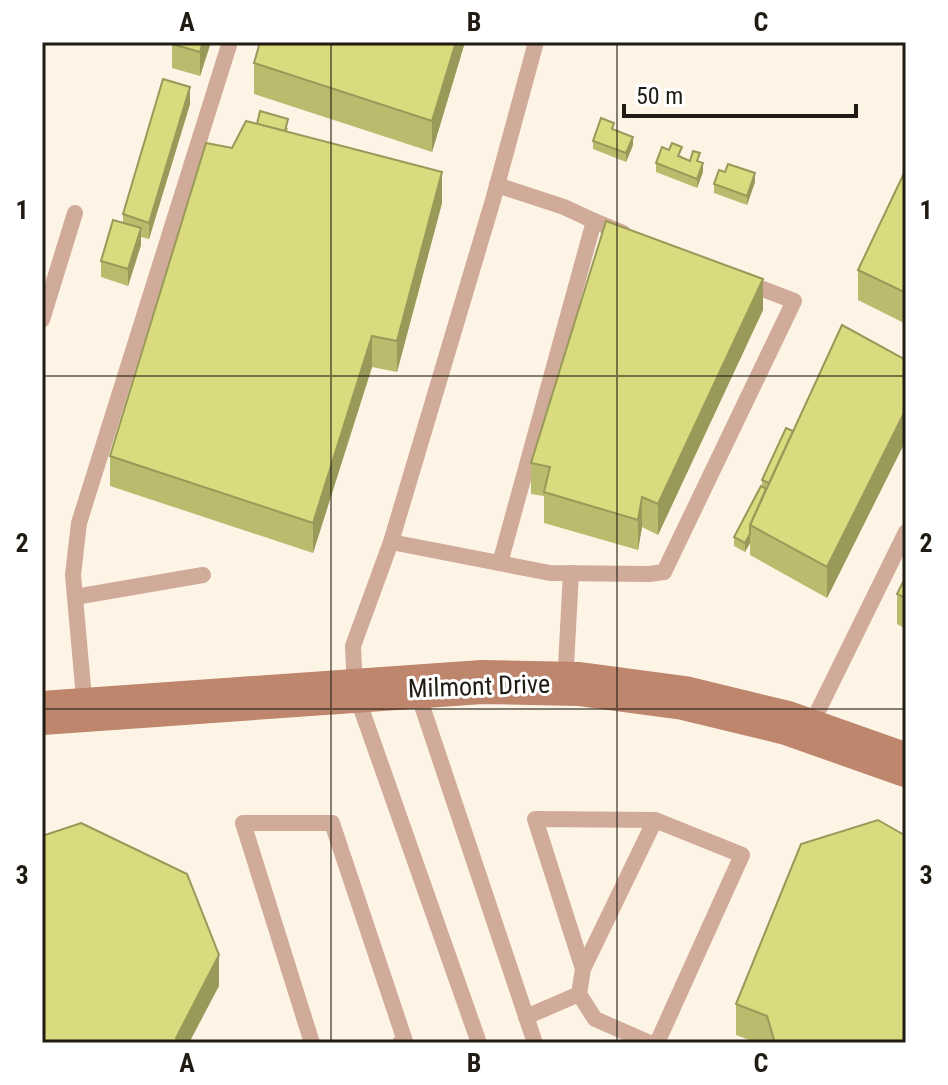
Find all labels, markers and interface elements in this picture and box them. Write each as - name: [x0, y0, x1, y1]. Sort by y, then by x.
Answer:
- text: A: [179, 7, 195, 37]
- text: B: [467, 7, 481, 37]
- text: C: [754, 7, 769, 37]
- scale bar: [624, 68, 856, 118]
- text: 50 m: [636, 82, 683, 110]
- text: 1: [15, 195, 29, 225]
- text: 1: [919, 195, 933, 225]
- text: 2: [15, 528, 29, 558]
- text: 2: [919, 528, 933, 558]
- street label: Milmont Drive: [407, 669, 551, 703]
- text: 3: [15, 860, 29, 890]
- text: 3: [919, 860, 933, 890]
- text: A: [179, 1048, 195, 1078]
- text: B: [467, 1048, 481, 1078]
- text: C: [754, 1048, 769, 1078]

